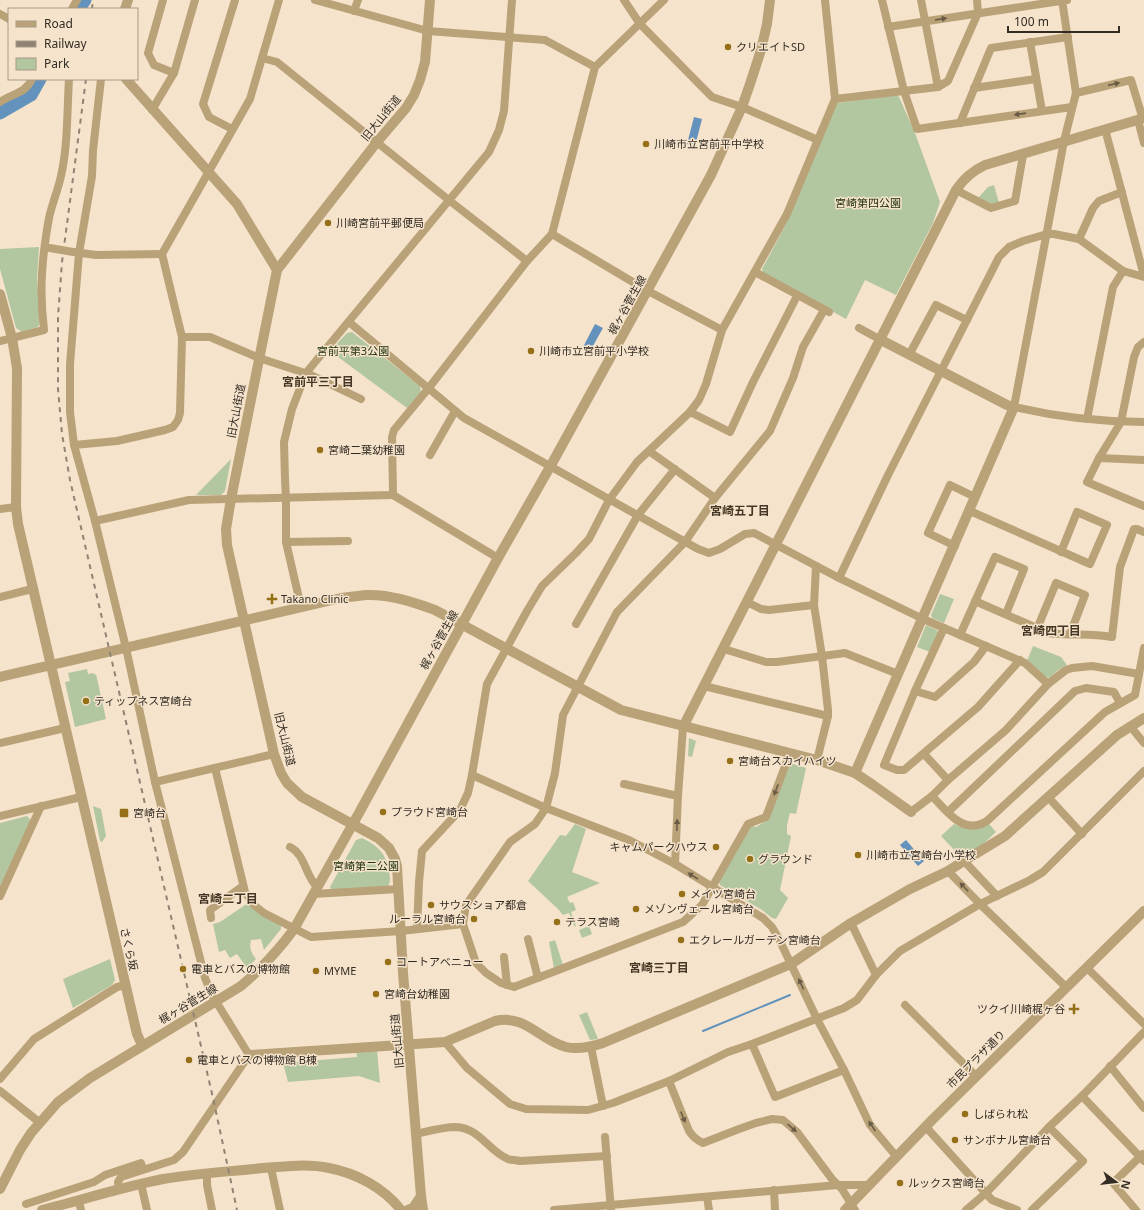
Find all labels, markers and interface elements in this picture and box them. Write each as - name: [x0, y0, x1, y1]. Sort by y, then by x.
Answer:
- legend: [8, 8, 138, 80]
- scale bar: [1008, 8, 1119, 34]
- text: 100 m: [1014, 13, 1049, 30]
- text: Road: [44, 15, 73, 32]
- one-way arrow: [934, 16, 947, 22]
- text: Railway: [44, 35, 88, 52]
- place label: クリエイトSD: [736, 39, 805, 54]
- marker: クリエイトSD: [723, 42, 733, 52]
- text: Park: [44, 55, 70, 72]
- one-way arrow: [1108, 81, 1120, 87]
- street label: 旧大山街道: [357, 92, 404, 144]
- one-way arrow: [1014, 111, 1026, 117]
- place label: 川崎市立宮前平中学校: [654, 136, 764, 151]
- marker: 川崎市立宮前平中学校: [641, 139, 651, 149]
- park label: 宮崎第四公園: [835, 195, 901, 210]
- place label: 川崎宮前平郵便局: [336, 215, 424, 230]
- marker: 川崎宮前平郵便局: [323, 218, 333, 228]
- street label: 梶ヶ谷菅生線: [604, 272, 649, 337]
- park label: 宮前平第3公園: [317, 343, 389, 358]
- place label: 川崎市立宮前平小学校: [539, 343, 649, 358]
- marker: 川崎市立宮前平小学校: [526, 346, 536, 356]
- district label: 宮前平三丁目: [282, 373, 354, 390]
- street label: 旧大山街道: [223, 382, 248, 439]
- place label: 宮崎二葉幼稚園: [328, 442, 405, 457]
- marker: 宮崎二葉幼稚園: [315, 445, 325, 455]
- district label: 宮崎五丁目: [710, 502, 770, 519]
- place label: Takano Clinic: [281, 591, 348, 606]
- marker: Takano Clinic: [266, 593, 278, 605]
- street label: 梶ヶ谷菅生線: [416, 607, 461, 672]
- district label: 宮崎四丁目: [1021, 622, 1081, 639]
- place label: ティップネス宮崎台: [94, 693, 192, 708]
- marker: ティップネス宮崎台: [81, 696, 91, 706]
- street label: 旧大山街道: [272, 710, 299, 767]
- place label: 宮崎台スカイハイツ: [738, 753, 837, 768]
- marker: 宮崎台スカイハイツ: [725, 756, 735, 766]
- one-way arrow: [773, 784, 779, 796]
- place label: プラウド宮崎台: [391, 804, 468, 819]
- place label: 宮崎台: [133, 805, 166, 820]
- marker: 宮崎台: [118, 807, 130, 819]
- marker: プラウド宮崎台: [378, 807, 388, 817]
- one-way arrow: [673, 819, 680, 831]
- place label: キャムパークハウス: [610, 839, 708, 854]
- marker: キャムパークハウス: [711, 842, 721, 852]
- place label: 川崎市立宮崎台小学校: [866, 847, 976, 862]
- marker: 川崎市立宮崎台小学校: [853, 850, 863, 860]
- place label: グラウンド: [758, 851, 813, 866]
- marker: グラウンド: [745, 854, 755, 864]
- park label: 宮崎第二公園: [333, 858, 399, 873]
- one-way arrow: [687, 872, 699, 879]
- one-way arrow: [959, 882, 969, 892]
- place label: メイツ宮崎台: [690, 886, 756, 901]
- marker: メイツ宮崎台: [677, 889, 687, 899]
- district label: 宮崎二丁目: [198, 890, 258, 907]
- place label: サウスショア都倉: [439, 897, 527, 912]
- marker: サウスショア都倉: [426, 900, 436, 910]
- place label: メゾンヴェール宮崎台: [644, 901, 754, 916]
- marker: メゾンヴェール宮崎台: [631, 904, 641, 914]
- place label: ルーラル宮崎台: [389, 911, 466, 926]
- marker: ルーラル宮崎台: [469, 914, 479, 924]
- place label: テラス宮崎: [565, 914, 620, 929]
- marker: テラス宮崎: [552, 917, 562, 927]
- street label: さくら坂: [117, 926, 142, 972]
- place label: エクレールガーデン宮崎台: [689, 932, 821, 947]
- marker: エクレールガーデン宮崎台: [676, 935, 686, 945]
- place label: コートアベニュー: [396, 954, 484, 969]
- marker: コートアベニュー: [383, 957, 393, 967]
- district label: 宮崎三丁目: [629, 959, 689, 976]
- place label: 電車とバスの博物館: [191, 961, 290, 976]
- place label: MYME: [324, 963, 356, 978]
- marker: 電車とバスの博物館: [178, 964, 188, 974]
- marker: MYME: [311, 966, 321, 976]
- one-way arrow: [798, 978, 804, 989]
- street label: 梶ヶ谷菅生線: [156, 980, 220, 1027]
- place label: 宮崎台幼稚園: [384, 986, 450, 1001]
- marker: 宮崎台幼稚園: [371, 989, 381, 999]
- place label: ツクイ川崎梶ヶ谷: [977, 1001, 1065, 1016]
- marker: ツクイ川崎梶ヶ谷: [1068, 1003, 1080, 1015]
- street label: 旧大山街道: [387, 1013, 406, 1069]
- street label: 市民プラザ通り: [943, 1026, 1008, 1091]
- place label: 電車とバスの博物館 B棟: [197, 1052, 317, 1067]
- marker: 電車とバスの博物館 B棟: [184, 1055, 194, 1065]
- place label: しばられ松: [973, 1106, 1028, 1121]
- marker: しばられ松: [960, 1109, 970, 1119]
- one-way arrow: [681, 1112, 687, 1124]
- one-way arrow: [868, 1121, 876, 1131]
- one-way arrow: [787, 1123, 797, 1132]
- place label: サンボナル宮崎台: [963, 1132, 1051, 1147]
- marker: サンボナル宮崎台: [950, 1135, 960, 1145]
- north arrow: [1096, 1162, 1136, 1202]
- place label: ルックス宮崎台: [908, 1175, 985, 1190]
- marker: ルックス宮崎台: [895, 1178, 905, 1188]
- text: N: [1118, 1178, 1135, 1191]

